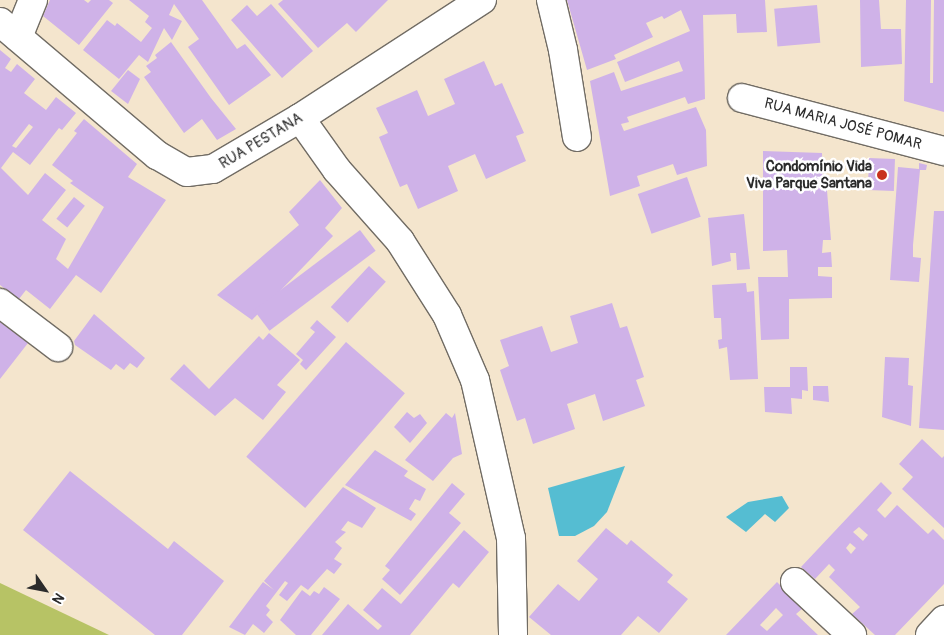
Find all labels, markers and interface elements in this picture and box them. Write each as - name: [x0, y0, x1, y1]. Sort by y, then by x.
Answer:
- street label: RUA MARIA JOSÉ POMAR: [762, 94, 924, 154]
- street label: RUA PESTANA: [216, 109, 306, 173]
- place label: Condomínio Vida Viva Parque Santana: [746, 157, 872, 192]
- marker: Condomínio Vida Viva Parque Santana: [876, 169, 888, 181]
- north arrow: [20, 565, 70, 615]
- text: N: [48, 590, 68, 607]

